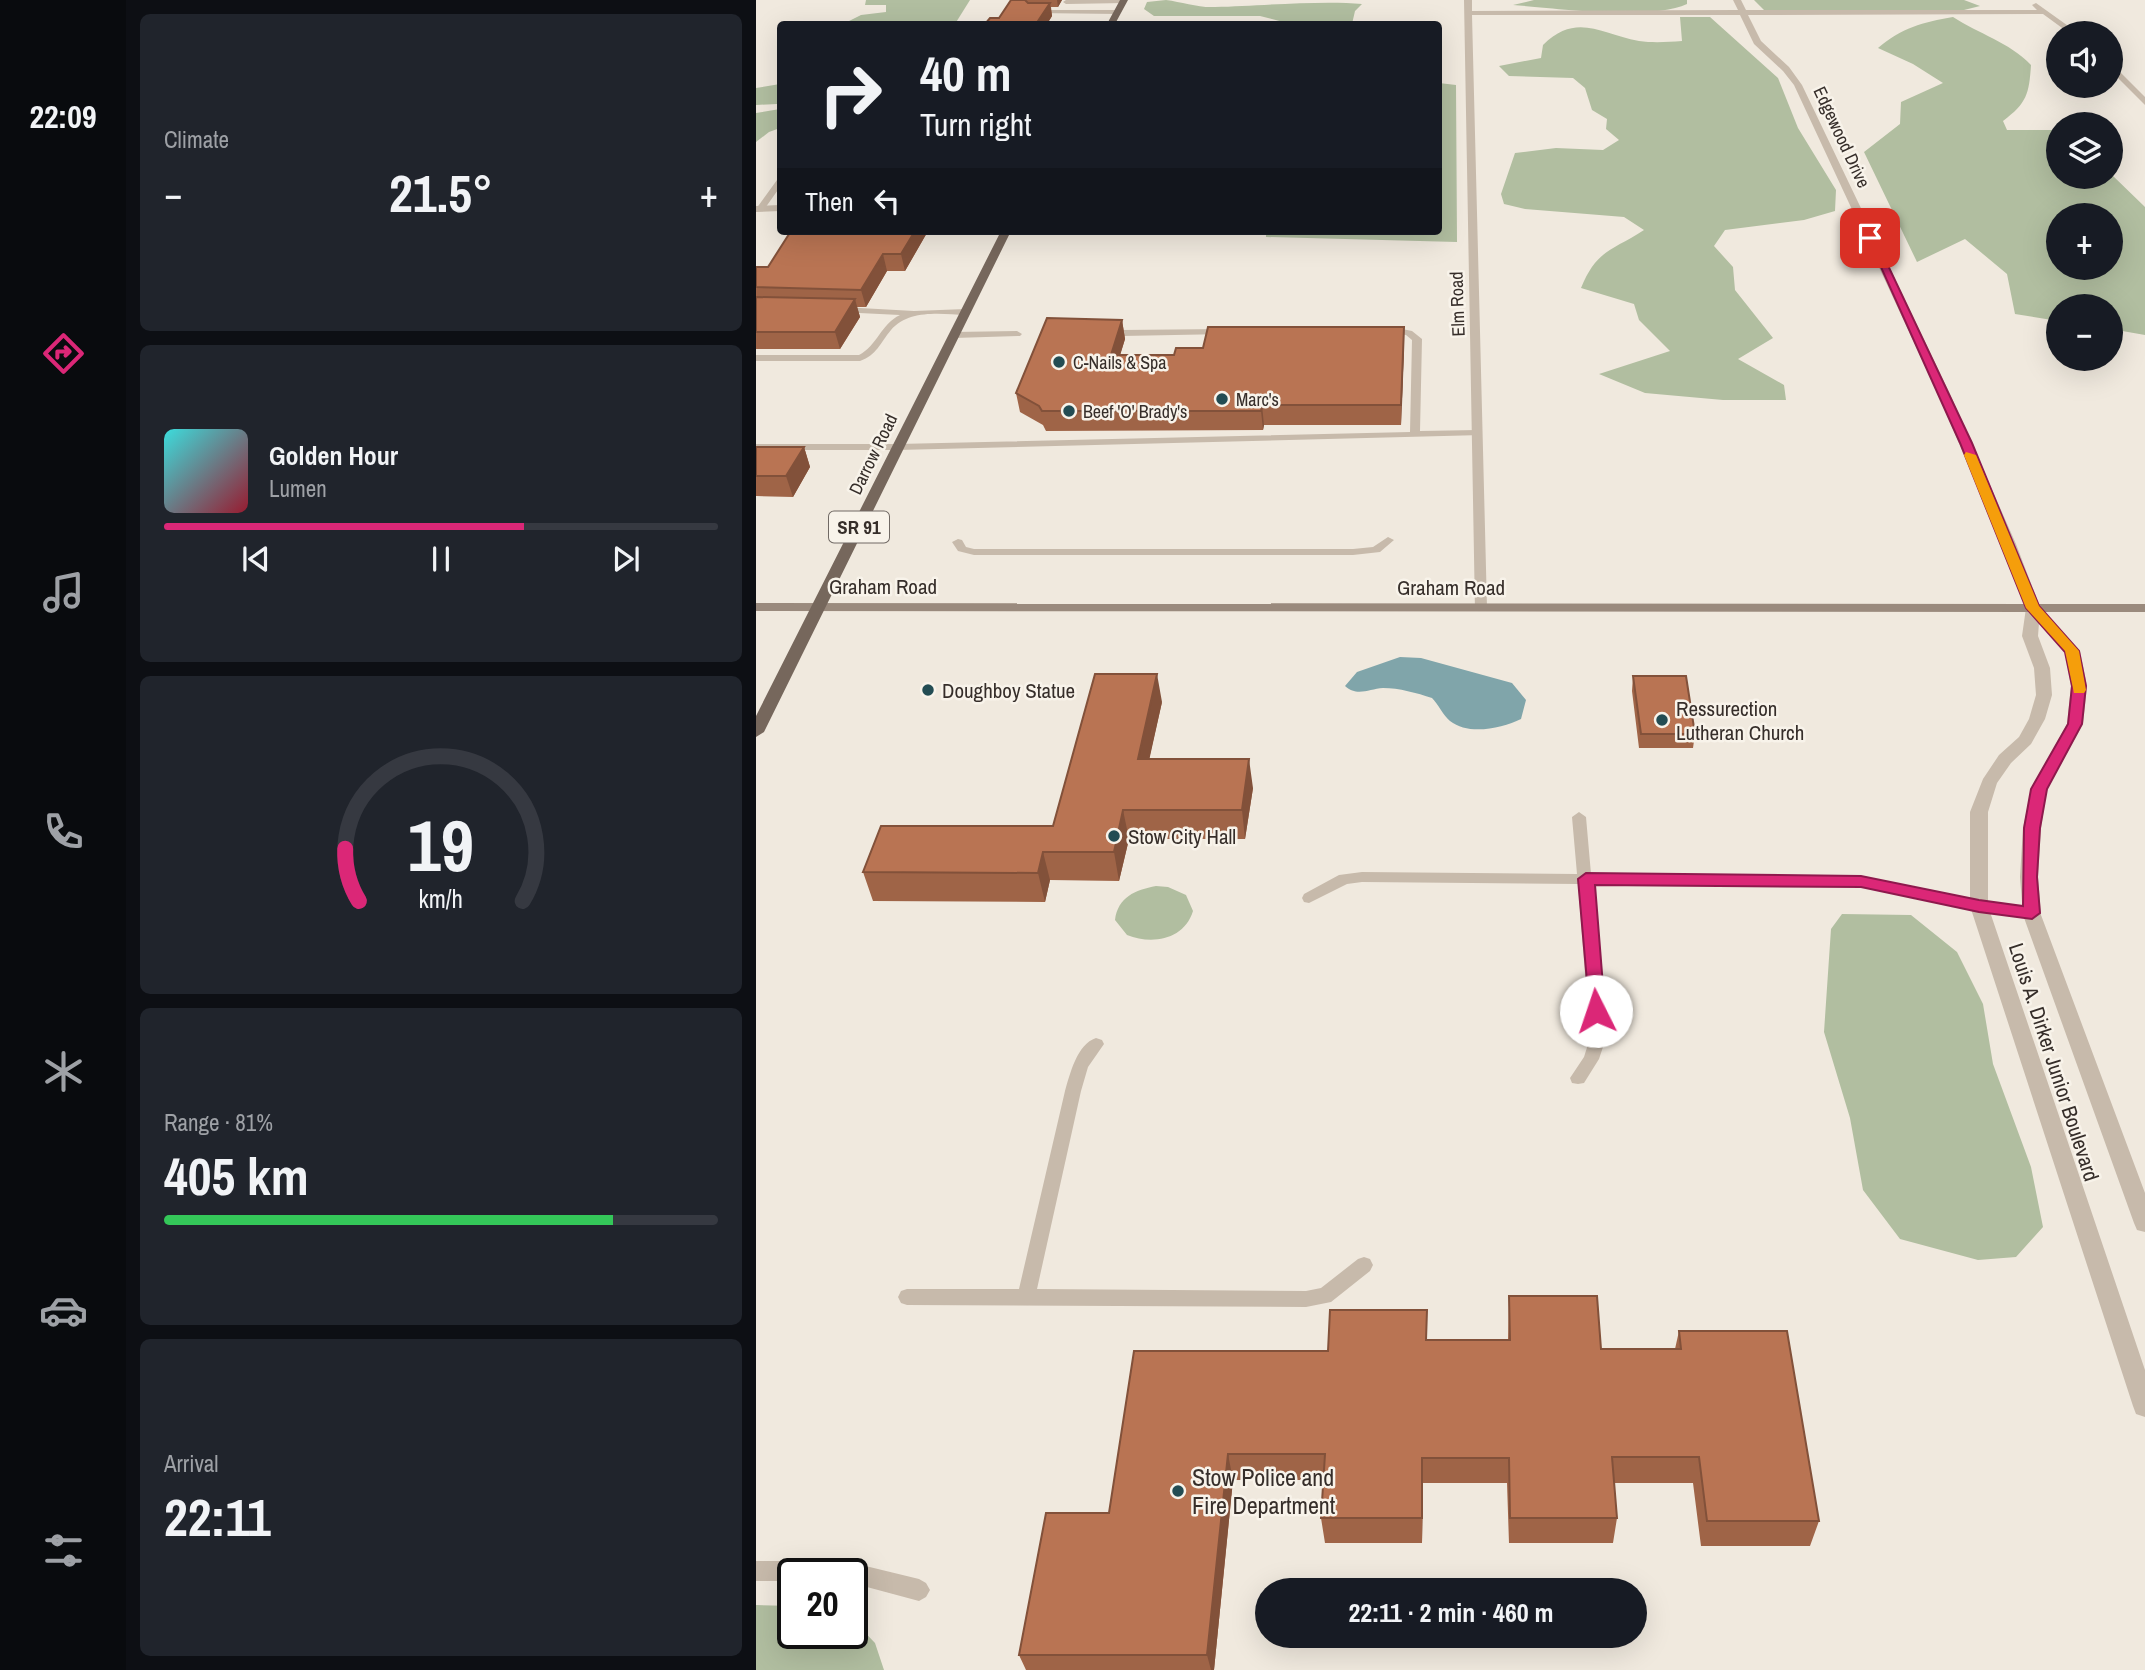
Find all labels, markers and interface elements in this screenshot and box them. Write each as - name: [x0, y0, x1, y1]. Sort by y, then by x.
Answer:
- map controls: [2046, 21, 2123, 371]
- button: sound: [2046, 21, 2123, 98]
- text: 40 m: [920, 40, 1012, 106]
- icon: right: [805, 49, 896, 140]
- street label: Edgewood Drive: [1808, 82, 1876, 192]
- text: 22:09: [29, 95, 97, 138]
- text: Turn right: [920, 103, 1032, 146]
- button: layers: [2046, 112, 2123, 189]
- text: Climate: [164, 124, 229, 155]
- text: 21.5°: [389, 158, 493, 228]
- text: −: [164, 168, 182, 219]
- text: +: [700, 168, 718, 219]
- icon: left: [868, 182, 906, 220]
- text: Then: [805, 184, 854, 219]
- button: +: [2046, 203, 2123, 280]
- pin: [1840, 208, 1900, 268]
- icon: arrive: [1851, 219, 1889, 257]
- street label: Elm Road: [1443, 271, 1471, 337]
- button: −: [2046, 294, 2123, 371]
- icon: directions: [39, 329, 88, 378]
- place label: C-Nails & Spa: [1073, 350, 1167, 375]
- marker: C-Nails & Spa: [1051, 354, 1067, 370]
- place label: Marc's: [1236, 387, 1279, 412]
- marker: Marc's: [1214, 391, 1230, 407]
- place label: Beef 'O' Brady's: [1083, 399, 1187, 424]
- marker: Beef 'O' Brady's: [1061, 403, 1077, 419]
- street label: Darrow Road: [843, 409, 903, 499]
- text: Golden Hour: [269, 438, 398, 473]
- text: Lumen: [269, 473, 327, 504]
- road number: SR 91: [829, 512, 889, 542]
- icon: previous: [237, 540, 275, 578]
- icon: pause: [422, 540, 460, 578]
- icon: next: [607, 540, 645, 578]
- icon: music: [39, 568, 88, 617]
- street label: Graham Road: [829, 572, 937, 601]
- street label: Graham Road: [1397, 573, 1505, 602]
- place label: Doughboy Statue: [942, 676, 1075, 705]
- marker: Doughboy Statue: [920, 682, 936, 698]
- place label: Ressurection Lutheran Church: [1676, 694, 1804, 747]
- marker: Ressurection Lutheran Church: [1654, 712, 1670, 728]
- text: 19: [408, 796, 474, 894]
- icon: phone: [39, 807, 88, 856]
- place label: Stow City Hall: [1128, 822, 1236, 851]
- marker: Stow City Hall: [1106, 828, 1122, 844]
- text: km/h: [419, 882, 463, 916]
- street label: Louis A. Dirker Junior Boulevard: [2002, 939, 2106, 1185]
- position arrow: [1559, 974, 1633, 1048]
- icon: climate: [39, 1047, 88, 1096]
- text: Range · 81%: [164, 1107, 273, 1138]
- text: 405 km: [164, 1141, 309, 1211]
- icon: car: [39, 1286, 88, 1335]
- text: Arrival: [164, 1448, 219, 1479]
- place label: Stow Police and Fire Department: [1192, 1461, 1336, 1521]
- text: 22:11: [164, 1482, 271, 1552]
- marker: Stow Police and Fire Department: [1170, 1483, 1186, 1499]
- icon: filters: [39, 1526, 88, 1575]
- speed limit sign: 20: [777, 1558, 868, 1649]
- text: 22:11 · 2 min · 460 m: [1348, 1595, 1554, 1630]

